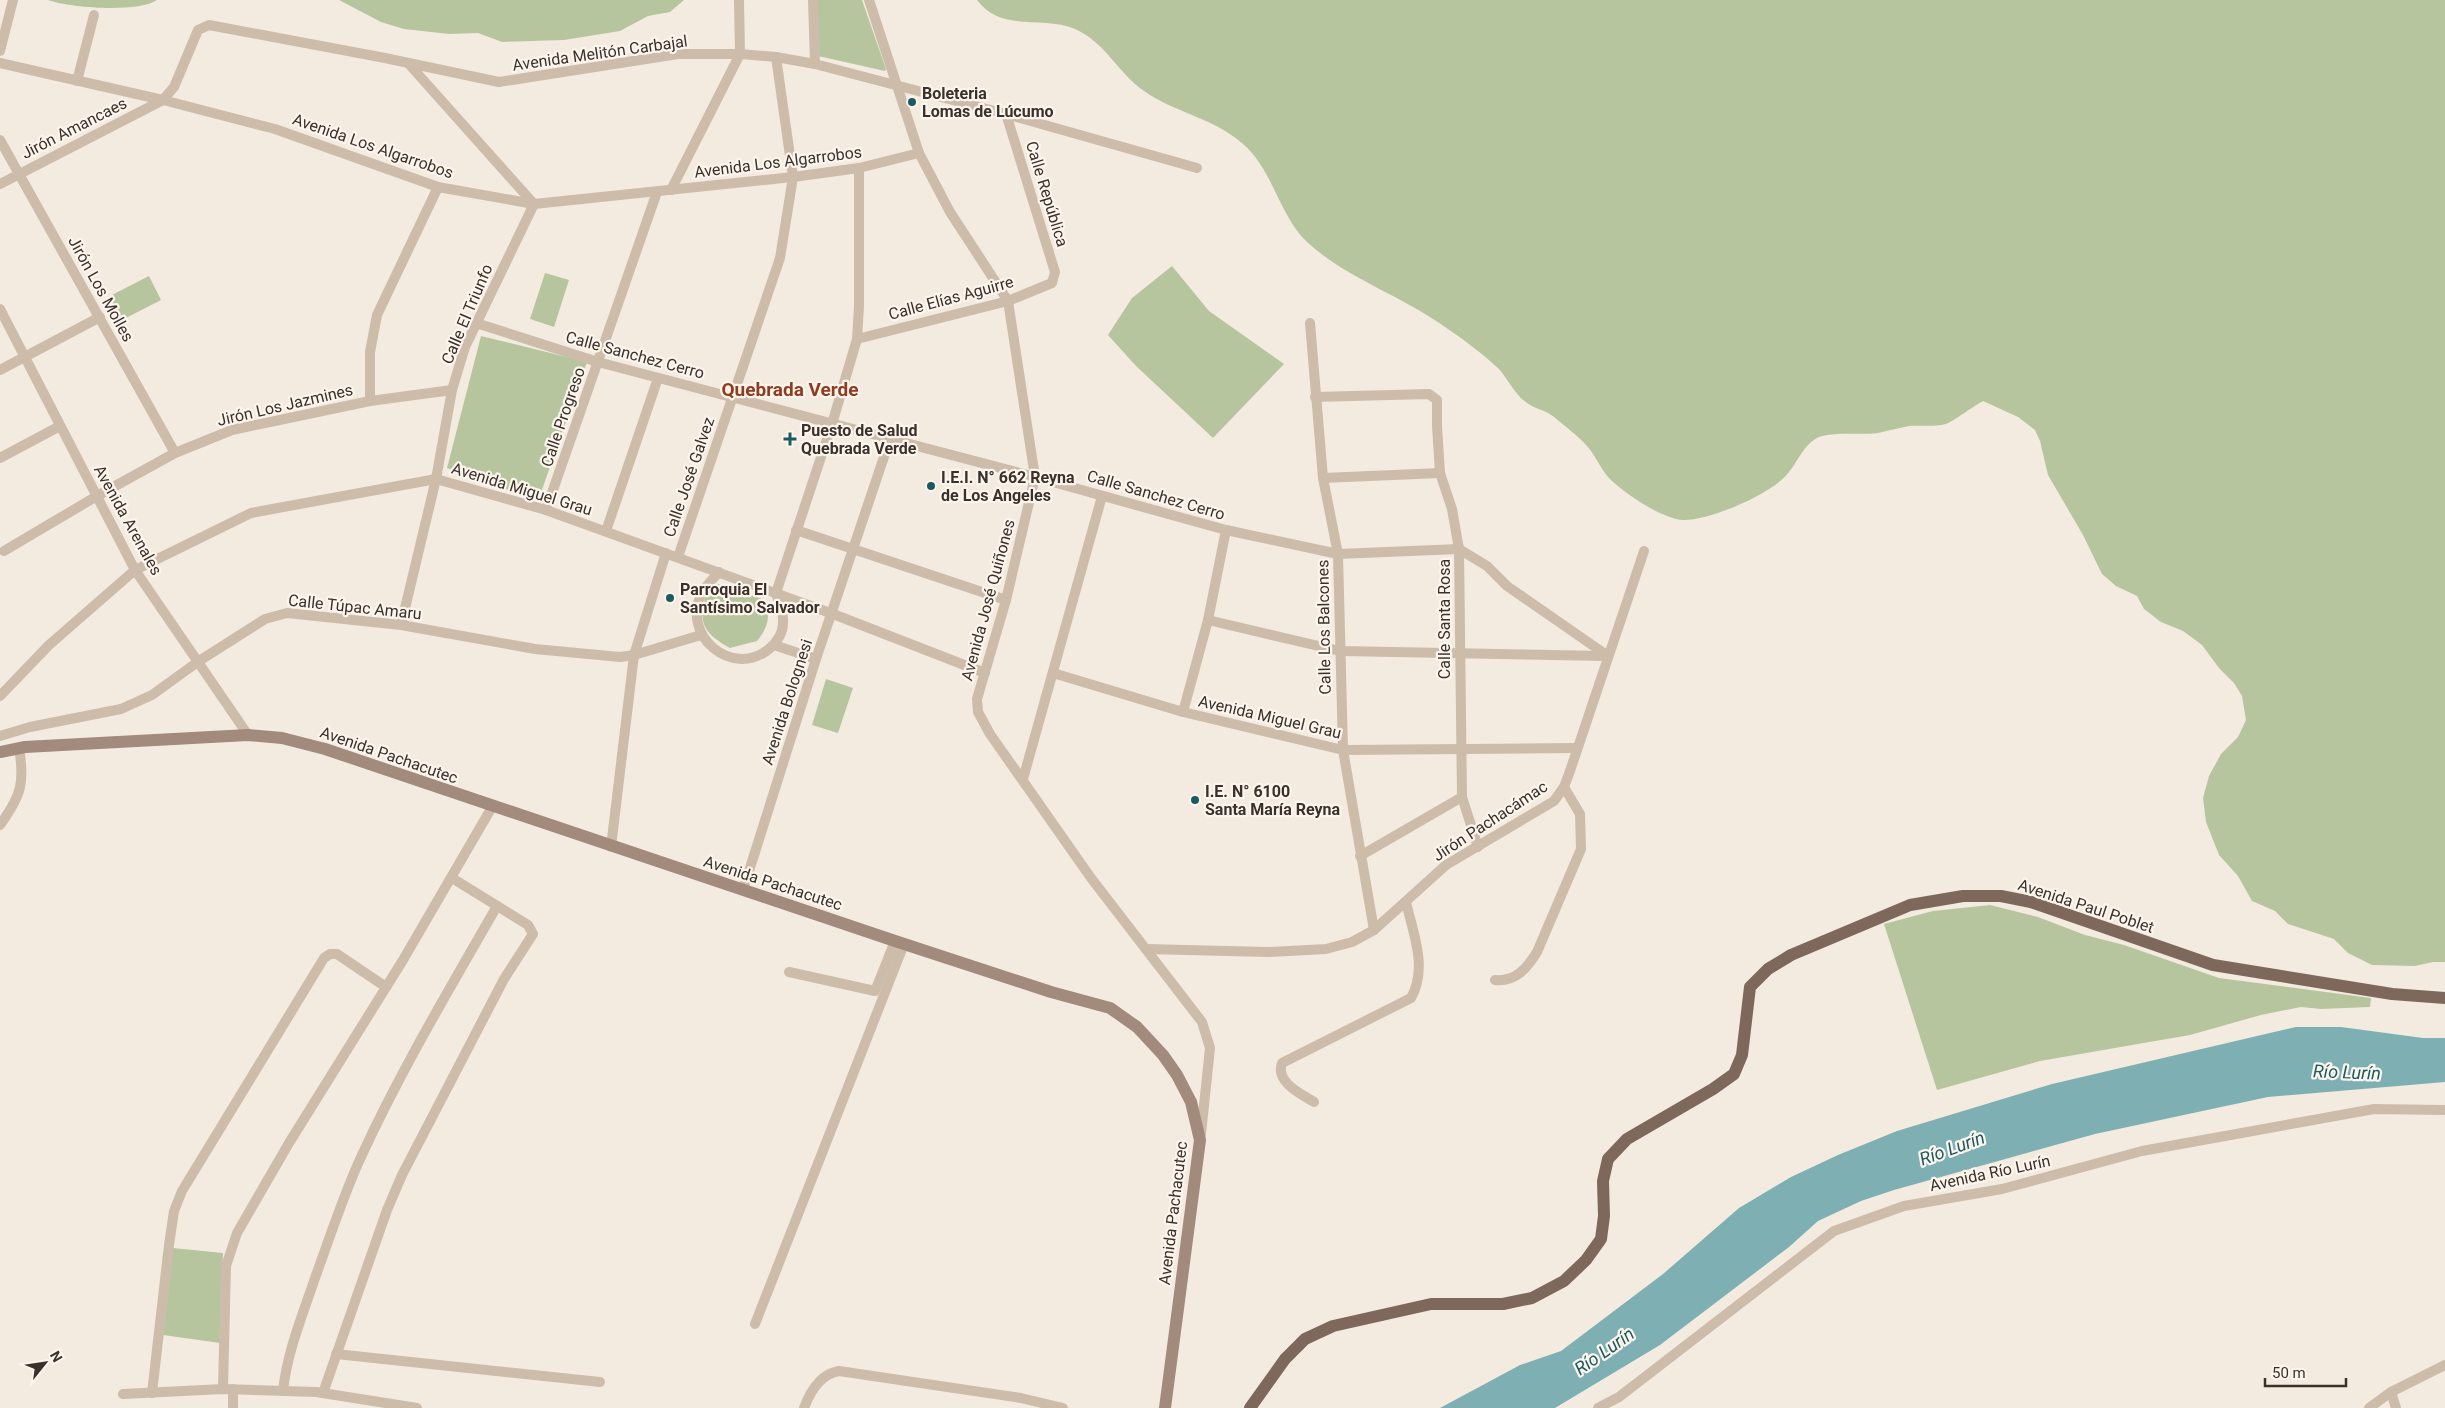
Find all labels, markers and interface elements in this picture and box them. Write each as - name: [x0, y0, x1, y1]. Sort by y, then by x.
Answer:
- street label: Avenida Melitón Carbajal: [511, 31, 689, 75]
- place label: Boleteria Lomas de Lúcumo: [922, 84, 1054, 121]
- street label: Jirón Amancaes: [18, 93, 130, 163]
- marker: Boleteria Lomas de Lúcumo: [906, 96, 918, 108]
- street label: Avenida Los Algarrobos: [290, 110, 456, 182]
- street label: Calle República: [1022, 139, 1072, 249]
- street label: Avenida Los Algarrobos: [693, 142, 863, 182]
- street label: Jirón Los Molles: [64, 233, 138, 345]
- street label: Calle El Triunfo: [437, 261, 497, 367]
- street label: Calle Elías Aguirre: [886, 272, 1016, 324]
- street label: Calle Sanchez Cerro: [564, 327, 706, 383]
- street label: Calle Progreso: [537, 365, 589, 469]
- district label: Quebrada Verde: [721, 378, 859, 401]
- street label: Jirón Los Jazmines: [215, 380, 355, 430]
- street label: Calle José Galvez: [660, 414, 718, 539]
- place label: Puesto de Salud Quebrada Verde: [801, 421, 918, 458]
- marker: Puesto de Salud Quebrada Verde: [783, 432, 797, 446]
- street label: Avenida Miguel Grau: [449, 459, 595, 519]
- street label: Avenida Arenales: [90, 462, 166, 578]
- street label: Calle Sanchez Cerro: [1085, 466, 1227, 524]
- place label: I.E.I. N° 662 Reyna de Los Angeles: [941, 468, 1075, 505]
- marker: I.E.I. N° 662 Reyna de Los Angeles: [925, 480, 937, 492]
- street label: Avenida José Quiñones: [957, 517, 1019, 683]
- street label: Calle Los Balcones: [1313, 559, 1335, 695]
- street label: Calle Santa Rosa: [1435, 559, 1454, 679]
- place label: Parroquia El Santísimo Salvador: [680, 580, 820, 617]
- street label: Calle Túpac Amaru: [287, 591, 423, 623]
- marker: Parroquia El Santísimo Salvador: [664, 592, 676, 604]
- street label: Avenida Bolognesi: [758, 637, 816, 767]
- street label: Avenida Miguel Grau: [1197, 691, 1343, 743]
- street label: Avenida Pachacutec: [318, 722, 460, 788]
- street label: Jirón Pachacámac: [1429, 777, 1551, 865]
- place label: I.E. N° 6100 Santa María Reyna: [1205, 782, 1340, 819]
- marker: I.E. N° 6100 Santa María Reyna: [1189, 794, 1201, 806]
- street label: Avenida Pachacutec: [701, 852, 845, 914]
- street label: Avenida Paul Poblet: [2016, 875, 2156, 937]
- water label: Río Lurín: [2313, 1060, 2381, 1084]
- water label: Río Lurín: [1916, 1127, 1988, 1169]
- street label: Avenida Pachacutec: [1155, 1140, 1191, 1286]
- street label: Avenida Río Lurín: [1928, 1151, 2052, 1195]
- water label: Río Lurín: [1570, 1323, 1638, 1379]
- north arrow: [20, 1338, 70, 1388]
- text: N: [47, 1348, 66, 1365]
- scale bar: [2265, 1356, 2346, 1388]
- text: 50 m: [2272, 1364, 2306, 1382]

